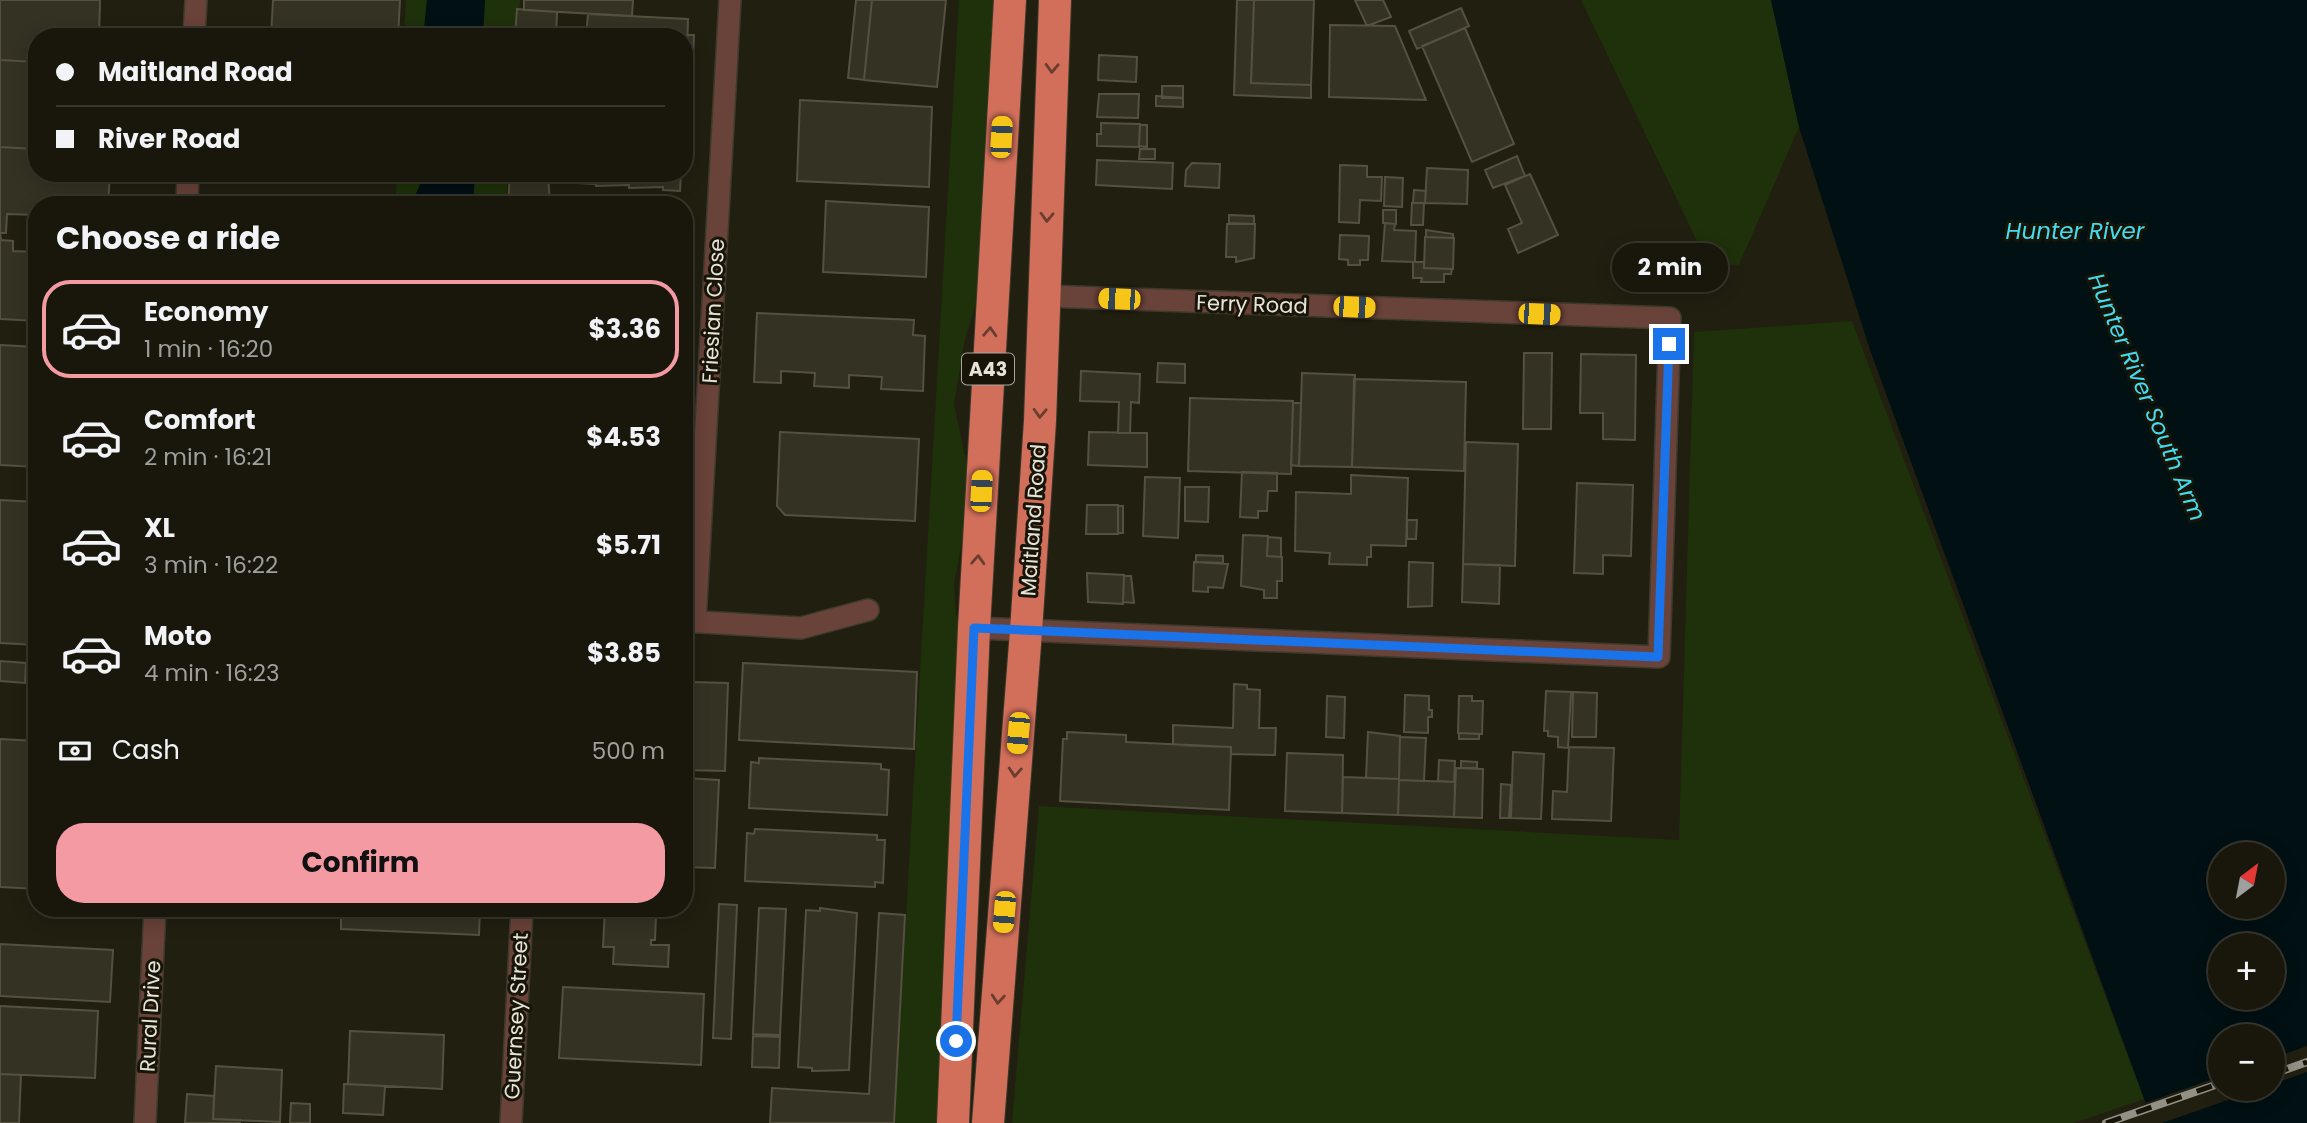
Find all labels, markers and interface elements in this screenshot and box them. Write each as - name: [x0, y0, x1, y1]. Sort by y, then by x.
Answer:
- text: Maitland Road: [98, 54, 293, 90]
- one-way arrow: [1045, 63, 1060, 74]
- car: [990, 115, 1013, 159]
- text: River Road: [98, 121, 240, 157]
- one-way arrow: [1039, 212, 1055, 222]
- text: Choose a ride: [56, 215, 280, 260]
- water label: Hunter River: [2006, 215, 2146, 247]
- street label: Friesian Close: [695, 238, 731, 384]
- callout: 2 min: [1611, 243, 1727, 292]
- text: 2 min: [1638, 251, 1702, 283]
- water label: Hunter River South Arm: [2080, 268, 2214, 526]
- car: [1098, 288, 1141, 310]
- street label: Ferry Road: [1196, 288, 1308, 320]
- text: Economy: [144, 294, 268, 330]
- car: [1333, 296, 1376, 318]
- icon: car: [60, 298, 123, 361]
- car: [1518, 303, 1561, 325]
- text: $3.36: [589, 311, 661, 347]
- one-way arrow: [982, 327, 997, 338]
- route end: [1653, 328, 1685, 360]
- text: 1 min · 16:20: [144, 333, 273, 365]
- road number: A43: [962, 354, 1014, 384]
- text: Comfort: [144, 402, 256, 438]
- icon: car: [60, 406, 123, 469]
- one-way arrow: [1032, 408, 1047, 419]
- text: $4.53: [586, 419, 661, 455]
- text: 2 min · 16:21: [144, 441, 272, 473]
- street label: Maitland Road: [1013, 443, 1053, 597]
- car: [970, 469, 993, 513]
- text: XL: [144, 510, 175, 546]
- icon: car: [60, 514, 123, 577]
- text: $5.71: [596, 527, 661, 563]
- text: 3 min · 16:22: [144, 549, 278, 581]
- one-way arrow: [970, 554, 985, 565]
- text: Moto: [144, 618, 212, 654]
- icon: car: [60, 622, 123, 685]
- text: $3.85: [587, 635, 661, 671]
- text: 4 min · 16:23: [144, 657, 279, 689]
- car: [1006, 711, 1031, 755]
- icon: cash: [56, 732, 94, 770]
- text: Cash: [112, 732, 180, 768]
- text: 500 m: [592, 735, 665, 767]
- one-way arrow: [1008, 767, 1023, 778]
- button: Confirm: [56, 823, 665, 903]
- north arrow: [2208, 842, 2286, 919]
- map controls: [2208, 842, 2285, 1101]
- car: [992, 890, 1017, 934]
- street label: Guernsey Street: [497, 932, 535, 1100]
- button: +: [2208, 933, 2285, 1010]
- street label: Rural Drive: [133, 959, 167, 1073]
- one-way arrow: [991, 994, 1006, 1005]
- button: −: [2208, 1024, 2285, 1101]
- route start: [940, 1025, 972, 1057]

